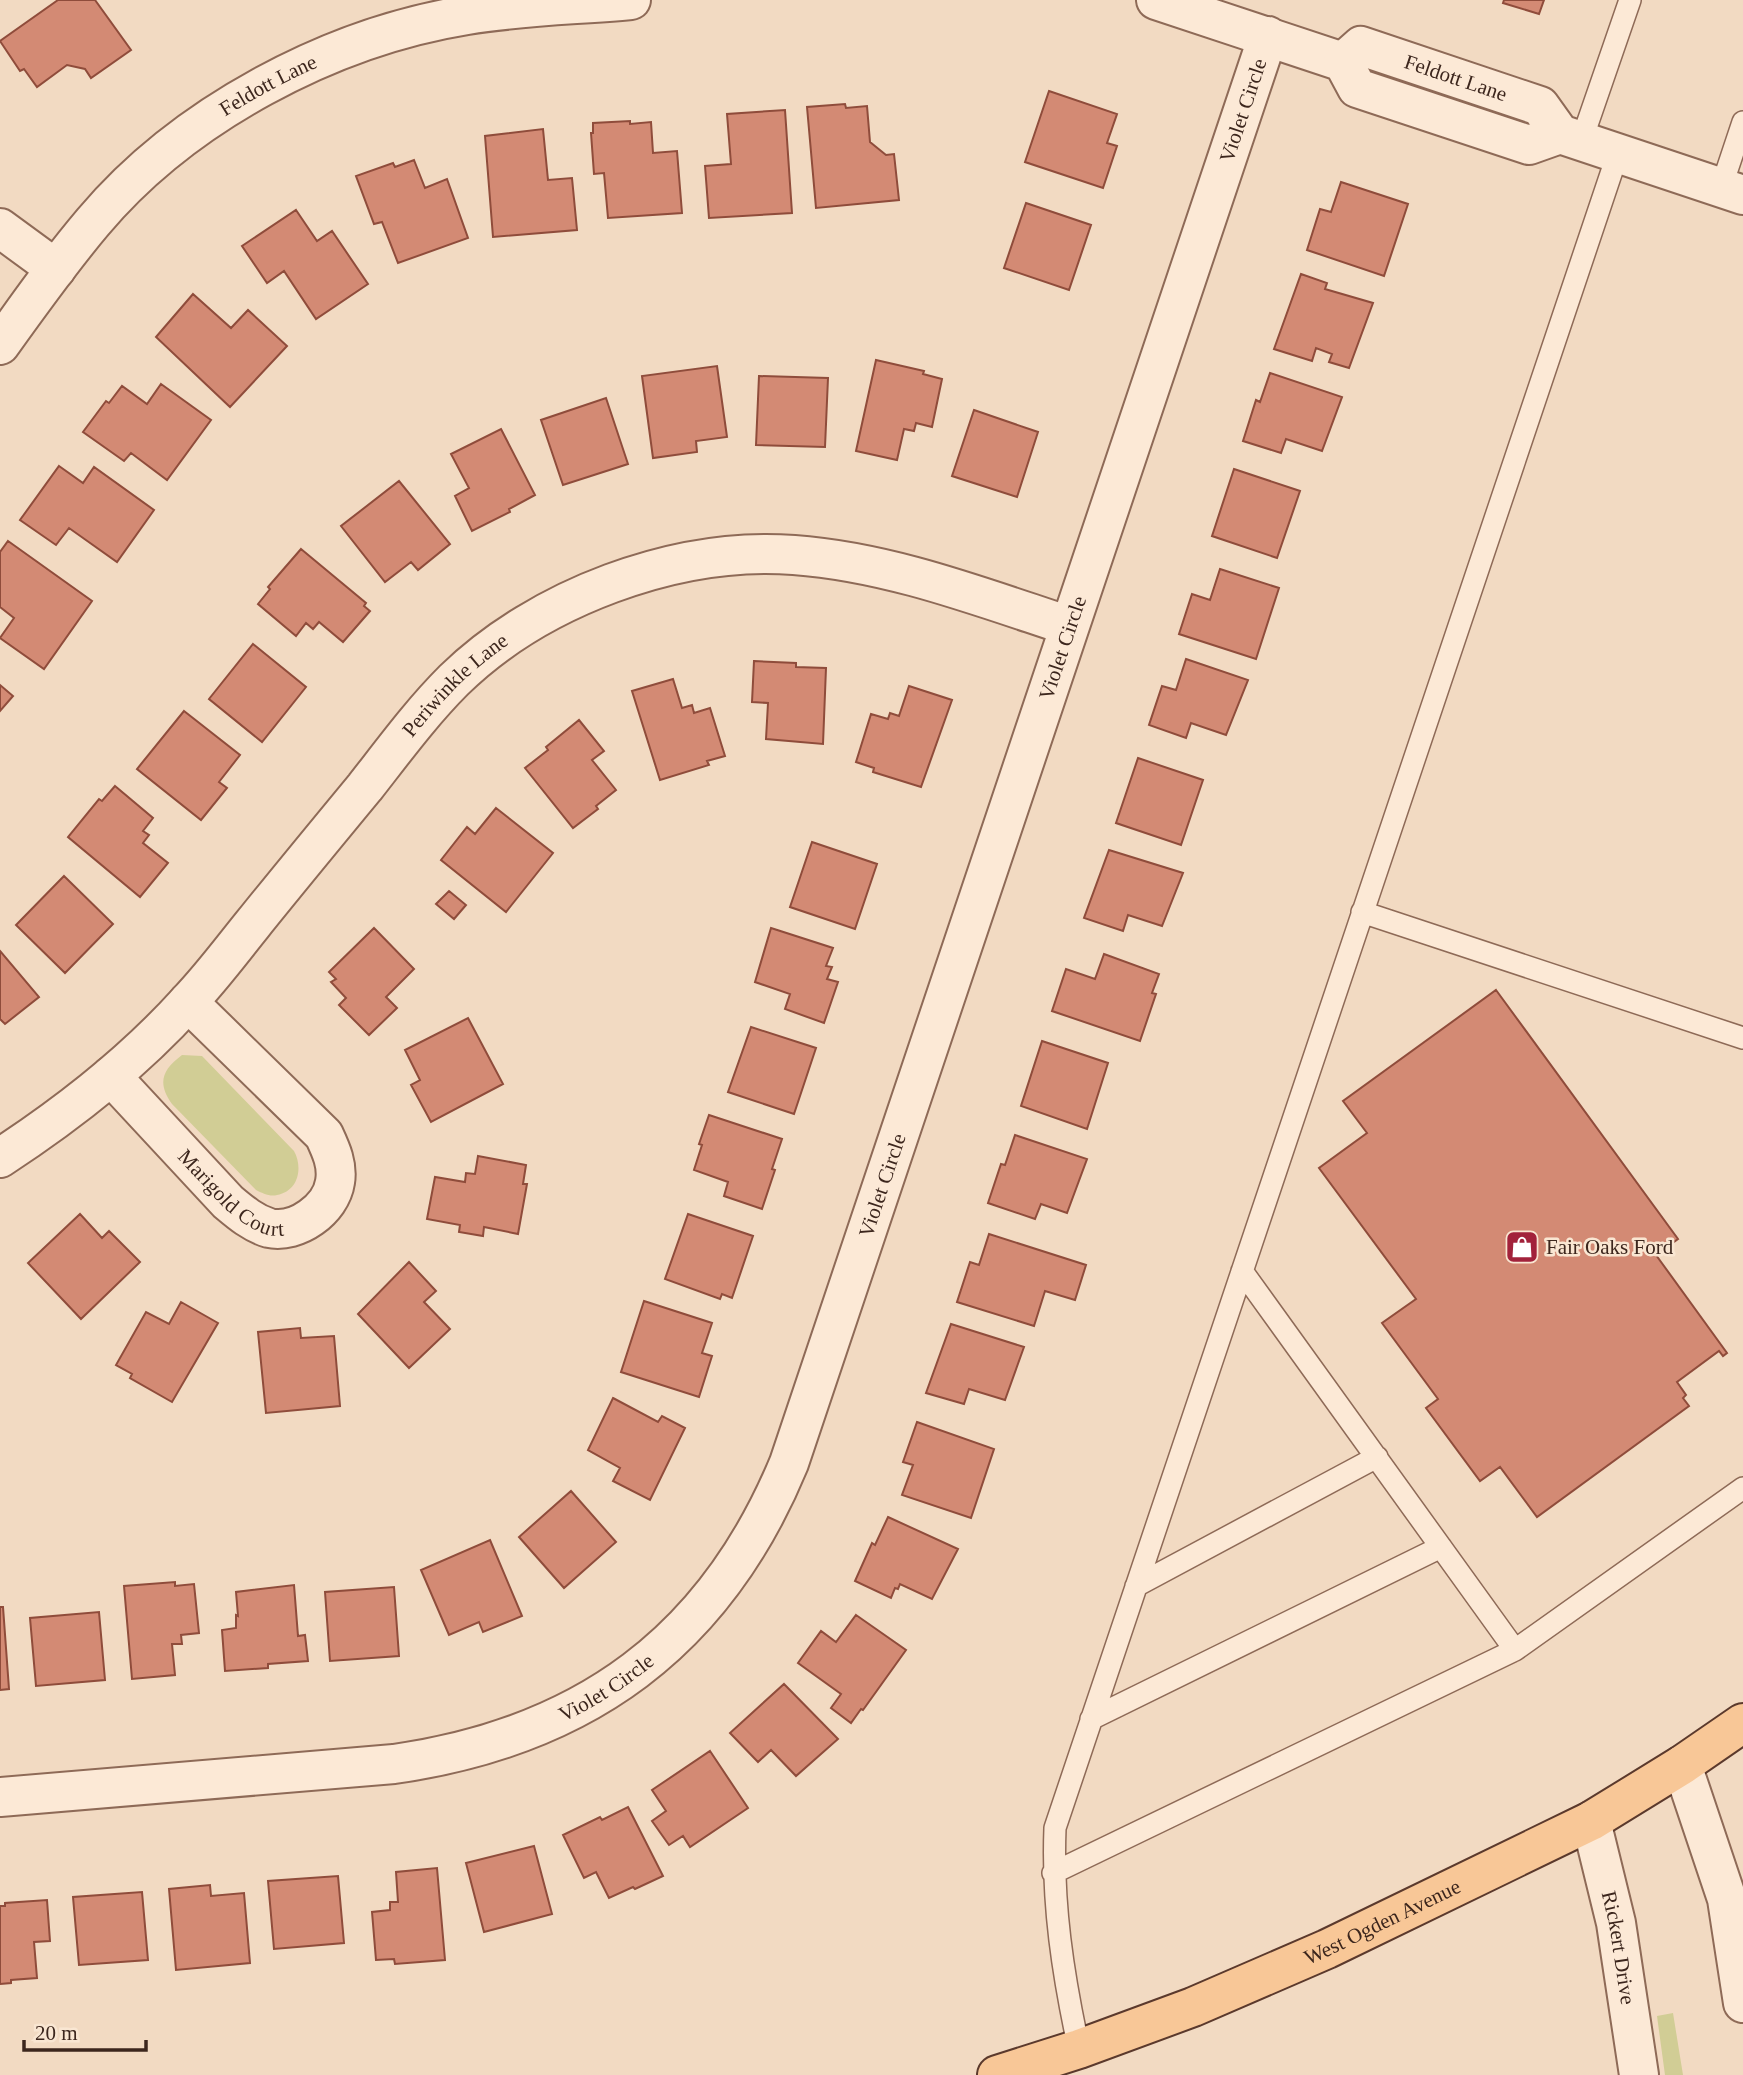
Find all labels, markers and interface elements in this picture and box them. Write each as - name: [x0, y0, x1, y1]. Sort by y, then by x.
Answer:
- street label: Feldott Lane: [1401, 49, 1510, 106]
- street label: Feldott Lane: [215, 50, 320, 121]
- street label: Violet Circle: [1215, 55, 1272, 165]
- street label: Violet Circle: [1034, 593, 1091, 703]
- street label: Periwinkle Lane: [397, 628, 512, 741]
- street label: Violet Circle: [854, 1130, 911, 1240]
- street label: Marigold Court: [173, 1144, 285, 1241]
- shop icon: Fair Oaks Ford: [1503, 1228, 1541, 1266]
- place label: Fair Oaks Ford: [1546, 1235, 1674, 1259]
- street label: Violet Circle: [555, 1649, 658, 1727]
- street label: West Ogden Avenue: [1300, 1874, 1464, 1969]
- street label: Rickert Drive: [1597, 1889, 1640, 2006]
- scale bar: [24, 2008, 147, 2052]
- text: 20 m: [35, 2021, 78, 2045]

